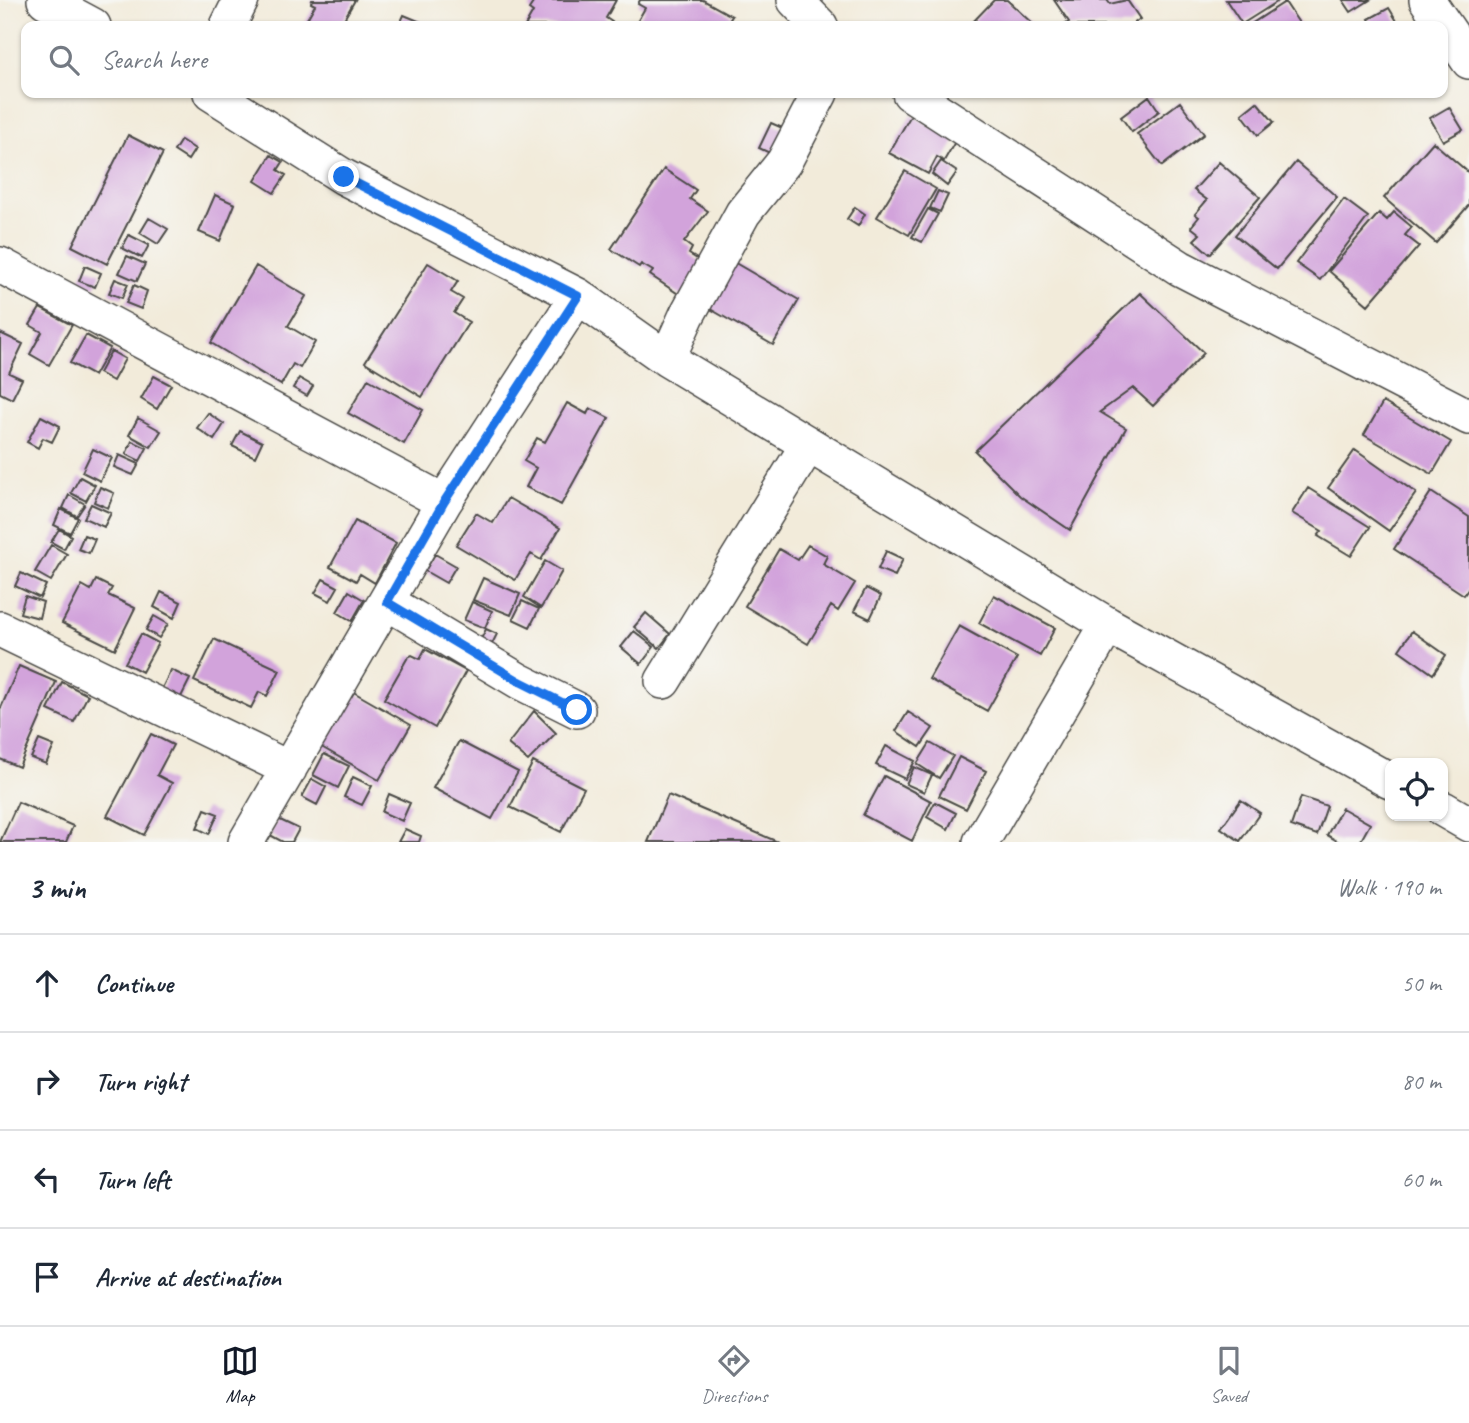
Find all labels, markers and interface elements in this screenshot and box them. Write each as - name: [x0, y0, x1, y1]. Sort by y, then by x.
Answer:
- search box: [21, 21, 1448, 98]
- icon: search: [45, 41, 83, 79]
- text: Search here: [101, 43, 207, 76]
- route end: [328, 161, 359, 192]
- route start: [561, 694, 592, 725]
- map controls: [1385, 758, 1448, 821]
- button: locate: [1385, 758, 1448, 821]
- text: 3 min: [28, 869, 85, 907]
- text: Walk · 190 m: [1337, 873, 1441, 902]
- icon: ahead: [28, 964, 66, 1002]
- text: Continue: [95, 967, 173, 1000]
- text: 50 m: [1402, 969, 1441, 998]
- icon: right: [28, 1062, 66, 1100]
- text: Turn right: [95, 1065, 186, 1098]
- text: 80 m: [1402, 1067, 1441, 1096]
- icon: left: [28, 1160, 66, 1198]
- text: Turn left: [95, 1163, 170, 1196]
- text: 60 m: [1402, 1165, 1441, 1194]
- icon: arrive: [28, 1258, 66, 1296]
- text: Arrive at destination: [95, 1261, 281, 1294]
- tab: Map: [221, 1342, 259, 1408]
- tab: Directions: [701, 1342, 768, 1408]
- tab: Saved: [1210, 1342, 1248, 1408]

